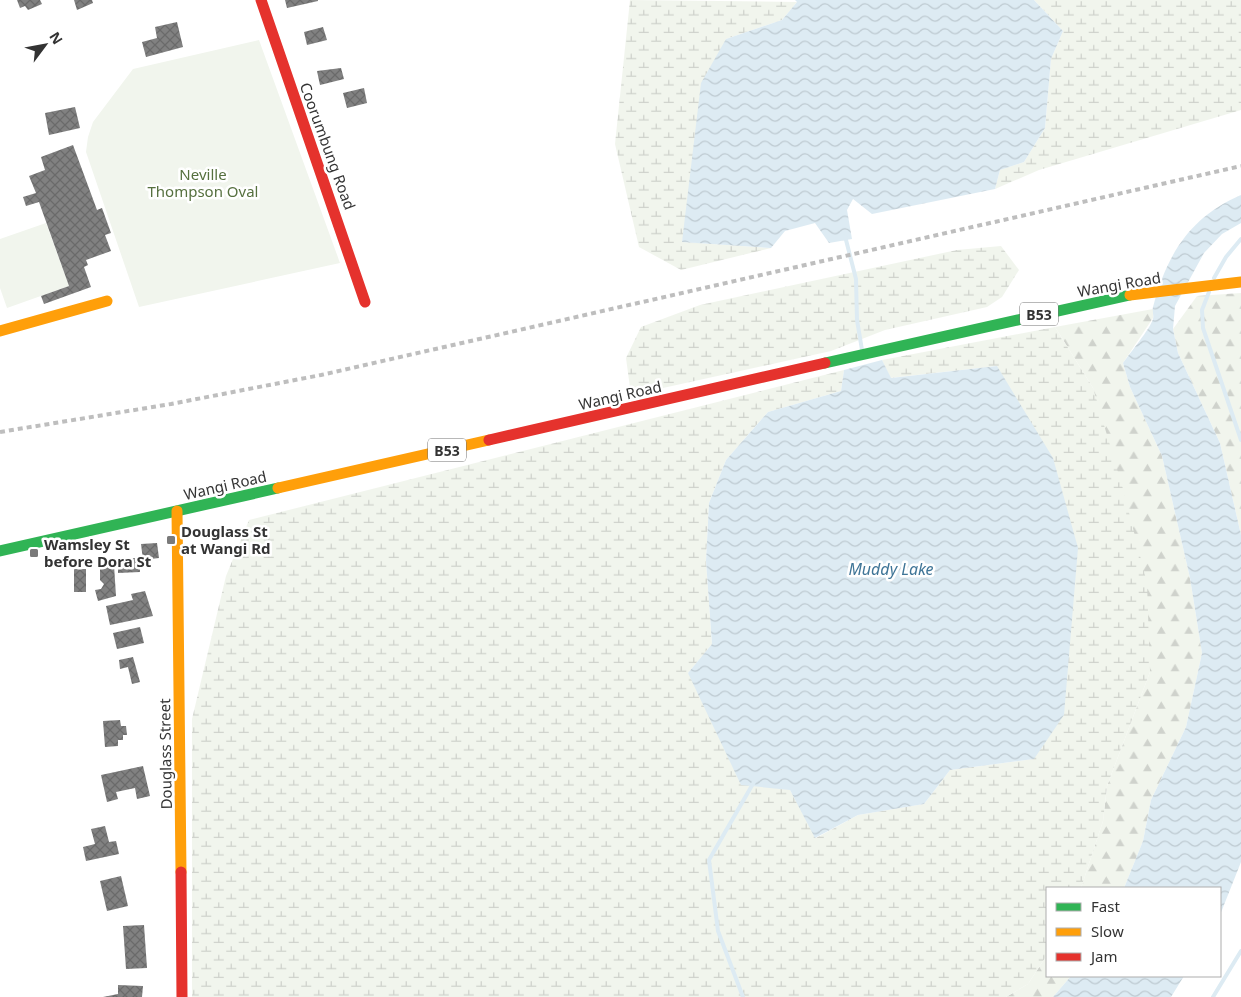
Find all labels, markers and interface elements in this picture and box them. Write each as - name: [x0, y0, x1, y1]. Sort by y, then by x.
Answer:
- north arrow: [20, 20, 70, 70]
- text: N: [45, 28, 68, 48]
- street label: Coorumbung Road: [296, 80, 360, 212]
- park label: Neville Thompson Oval: [148, 164, 259, 201]
- street label: Wangi Road: [1076, 267, 1162, 301]
- road number: B53: [1020, 302, 1058, 326]
- street label: Wangi Road: [577, 376, 663, 414]
- road number: B53: [428, 438, 466, 462]
- street label: Wangi Road: [182, 466, 268, 504]
- place label: Douglass St at Wangi Rd: [181, 521, 271, 558]
- place label: Wamsley St before Dora St: [44, 534, 152, 571]
- marker: Douglass St at Wangi Rd: [165, 534, 177, 546]
- marker: Wamsley St before Dora St: [28, 547, 40, 559]
- water label: Muddy Lake: [848, 558, 934, 580]
- street label: Douglass Street: [154, 698, 176, 810]
- legend: [1046, 887, 1221, 977]
- text: Fast: [1091, 896, 1120, 916]
- text: Slow: [1091, 921, 1124, 941]
- text: Jam: [1089, 946, 1118, 966]

